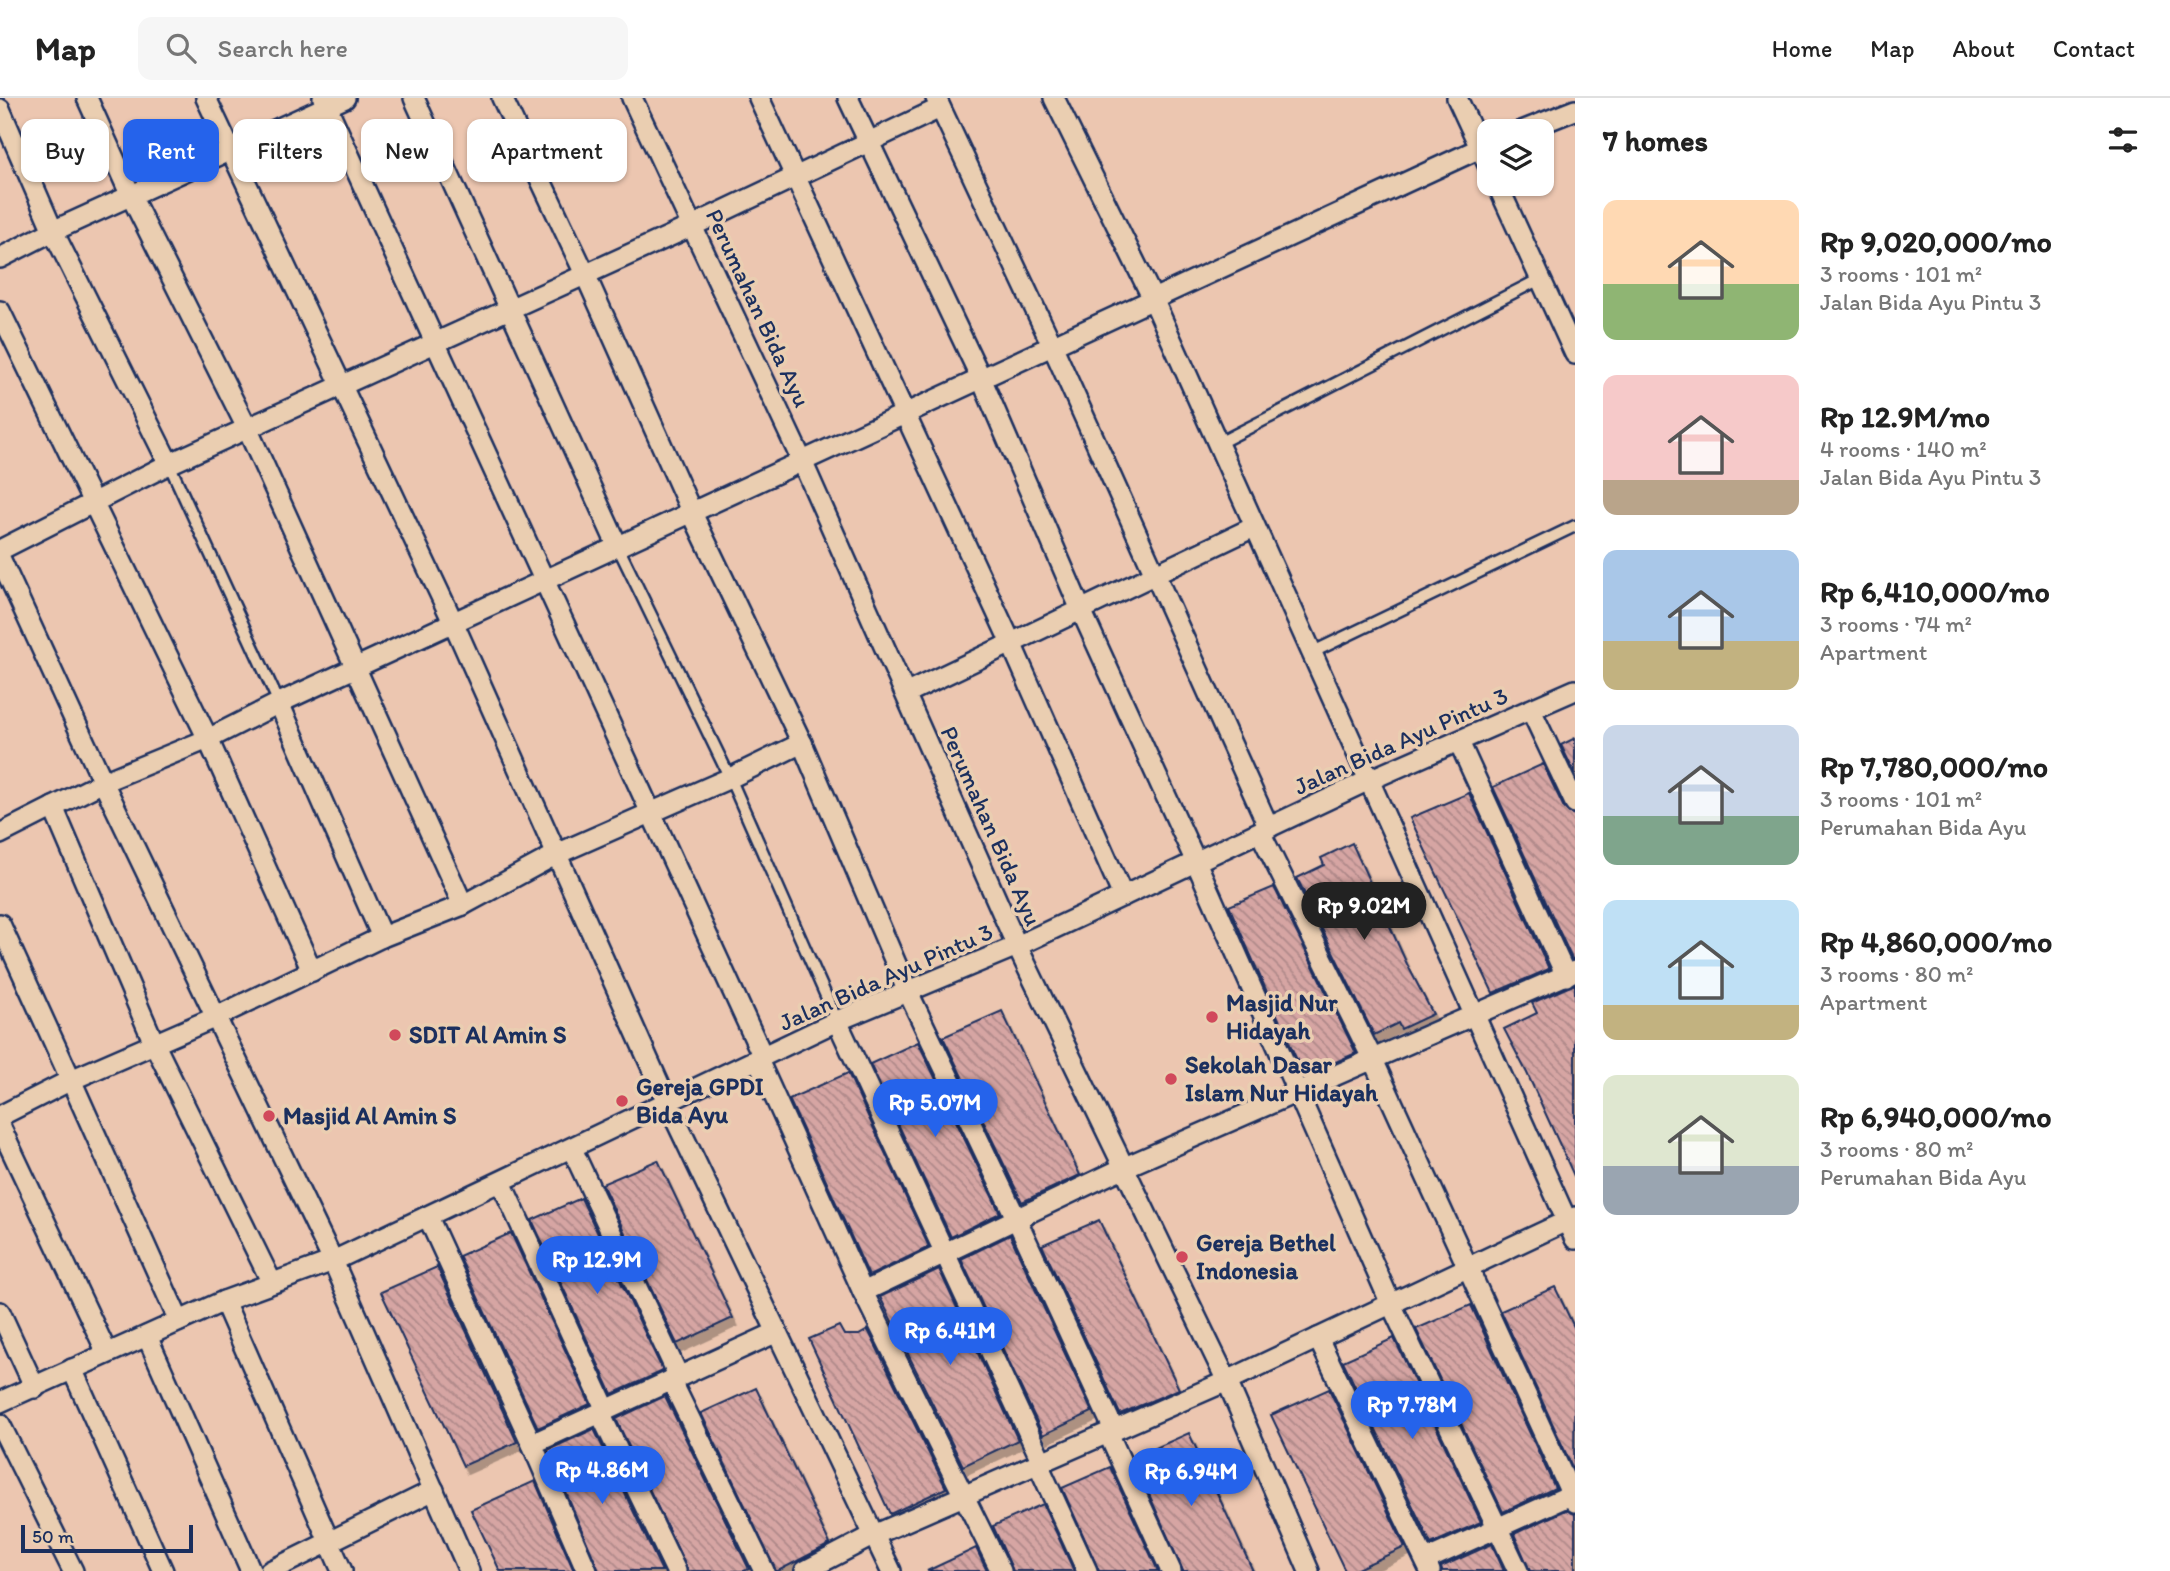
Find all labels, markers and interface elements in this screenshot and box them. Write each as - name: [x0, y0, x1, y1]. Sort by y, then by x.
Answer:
- search box: [138, 17, 628, 80]
- text: Map: [35, 29, 96, 68]
- icon: search: [162, 29, 200, 67]
- text: Search here: [218, 32, 348, 64]
- text: Home: [1772, 34, 1832, 63]
- text: Map: [1870, 34, 1914, 63]
- text: About: [1952, 34, 2015, 63]
- text: Contact: [2053, 34, 2135, 63]
- chip: Buy: [21, 119, 109, 182]
- chip: Rent: [123, 119, 219, 182]
- chip: Filters: [233, 119, 347, 182]
- chip: New: [361, 119, 453, 182]
- chip: Apartment: [467, 119, 627, 182]
- map controls: [1477, 119, 1554, 196]
- button: layers: [1477, 119, 1554, 196]
- icon: filters: [2104, 121, 2142, 159]
- text: 7 homes: [1603, 122, 1708, 159]
- street label: Perumahan Bida Ayu: [700, 204, 817, 412]
- text: Rp 9,020,000/mo: [1820, 223, 2052, 260]
- icon: home: [1659, 228, 1743, 312]
- text: 3 rooms · 101 m²: [1820, 260, 1982, 288]
- text: Jalan Bida Ayu Pintu 3: [1820, 288, 2041, 316]
- text: Rp 12.9M/mo: [1820, 398, 1990, 435]
- icon: home: [1659, 403, 1743, 487]
- text: 4 rooms · 140 m²: [1820, 435, 1987, 463]
- text: Jalan Bida Ayu Pintu 3: [1820, 463, 2041, 491]
- text: Rp 6,410,000/mo: [1820, 573, 2050, 610]
- icon: home: [1659, 578, 1743, 662]
- text: 3 rooms · 74 m²: [1820, 610, 1972, 638]
- text: Apartment: [1820, 638, 1927, 666]
- street label: Jalan Bida Ayu Pintu 3: [1289, 680, 1512, 801]
- street label: Perumahan Bida Ayu: [934, 722, 1049, 930]
- text: Rp 7,780,000/mo: [1820, 748, 2048, 785]
- icon: home: [1659, 753, 1743, 837]
- text: 3 rooms · 101 m²: [1820, 785, 1982, 813]
- text: Perumahan Bida Ayu: [1820, 813, 2026, 841]
- pin: Rp 9.02M: [1292, 882, 1436, 942]
- text: Rp 9.02M: [1317, 891, 1411, 919]
- street label: Jalan Bida Ayu Pintu 3: [774, 916, 997, 1037]
- text: Rp 4,860,000/mo: [1820, 923, 2052, 960]
- icon: home: [1659, 928, 1743, 1012]
- text: 3 rooms · 80 m²: [1820, 960, 1974, 988]
- place label: Masjid Nur Hidayah: [1226, 988, 1338, 1046]
- text: Apartment: [1820, 988, 1927, 1016]
- marker: Masjid Nur Hidayah: [1204, 1009, 1220, 1025]
- place label: SDIT Al Amin S: [409, 1020, 566, 1049]
- marker: SDIT Al Amin S: [387, 1027, 403, 1043]
- place label: Sekolah Dasar Islam Nur Hidayah: [1185, 1050, 1379, 1108]
- marker: Sekolah Dasar Islam Nur Hidayah: [1163, 1071, 1179, 1087]
- place label: Gereja GPDI Bida Ayu: [636, 1072, 764, 1130]
- pin: Rp 5.07M: [863, 1080, 1007, 1139]
- text: Rp 5.07M: [889, 1088, 981, 1116]
- marker: Gereja GPDI Bida Ayu: [614, 1093, 630, 1109]
- text: Rp 6,940,000/mo: [1820, 1098, 2052, 1135]
- place label: Masjid Al Amin S: [283, 1101, 456, 1131]
- icon: home: [1659, 1103, 1743, 1187]
- marker: Masjid Al Amin S: [261, 1108, 277, 1124]
- text: 3 rooms · 80 m²: [1820, 1135, 1974, 1163]
- text: Perumahan Bida Ayu: [1820, 1163, 2026, 1191]
- place label: Gereja Bethel Indonesia: [1196, 1228, 1336, 1285]
- pin: Rp 12.9M: [525, 1236, 669, 1296]
- text: Rp 12.9M: [552, 1245, 642, 1273]
- marker: Gereja Bethel Indonesia: [1174, 1249, 1190, 1265]
- pin: Rp 6.41M: [878, 1308, 1022, 1367]
- text: Rp 6.41M: [904, 1316, 996, 1344]
- pin: Rp 7.78M: [1340, 1382, 1484, 1441]
- text: Rp 7.78M: [1367, 1390, 1457, 1418]
- pin: Rp 4.86M: [530, 1446, 674, 1506]
- pin: Rp 6.94M: [1119, 1448, 1263, 1508]
- text: Rp 4.86M: [555, 1455, 649, 1483]
- text: Rp 6.94M: [1145, 1457, 1238, 1485]
- scale bar: [21, 1522, 192, 1554]
- text: 50 m: [32, 1525, 74, 1548]

